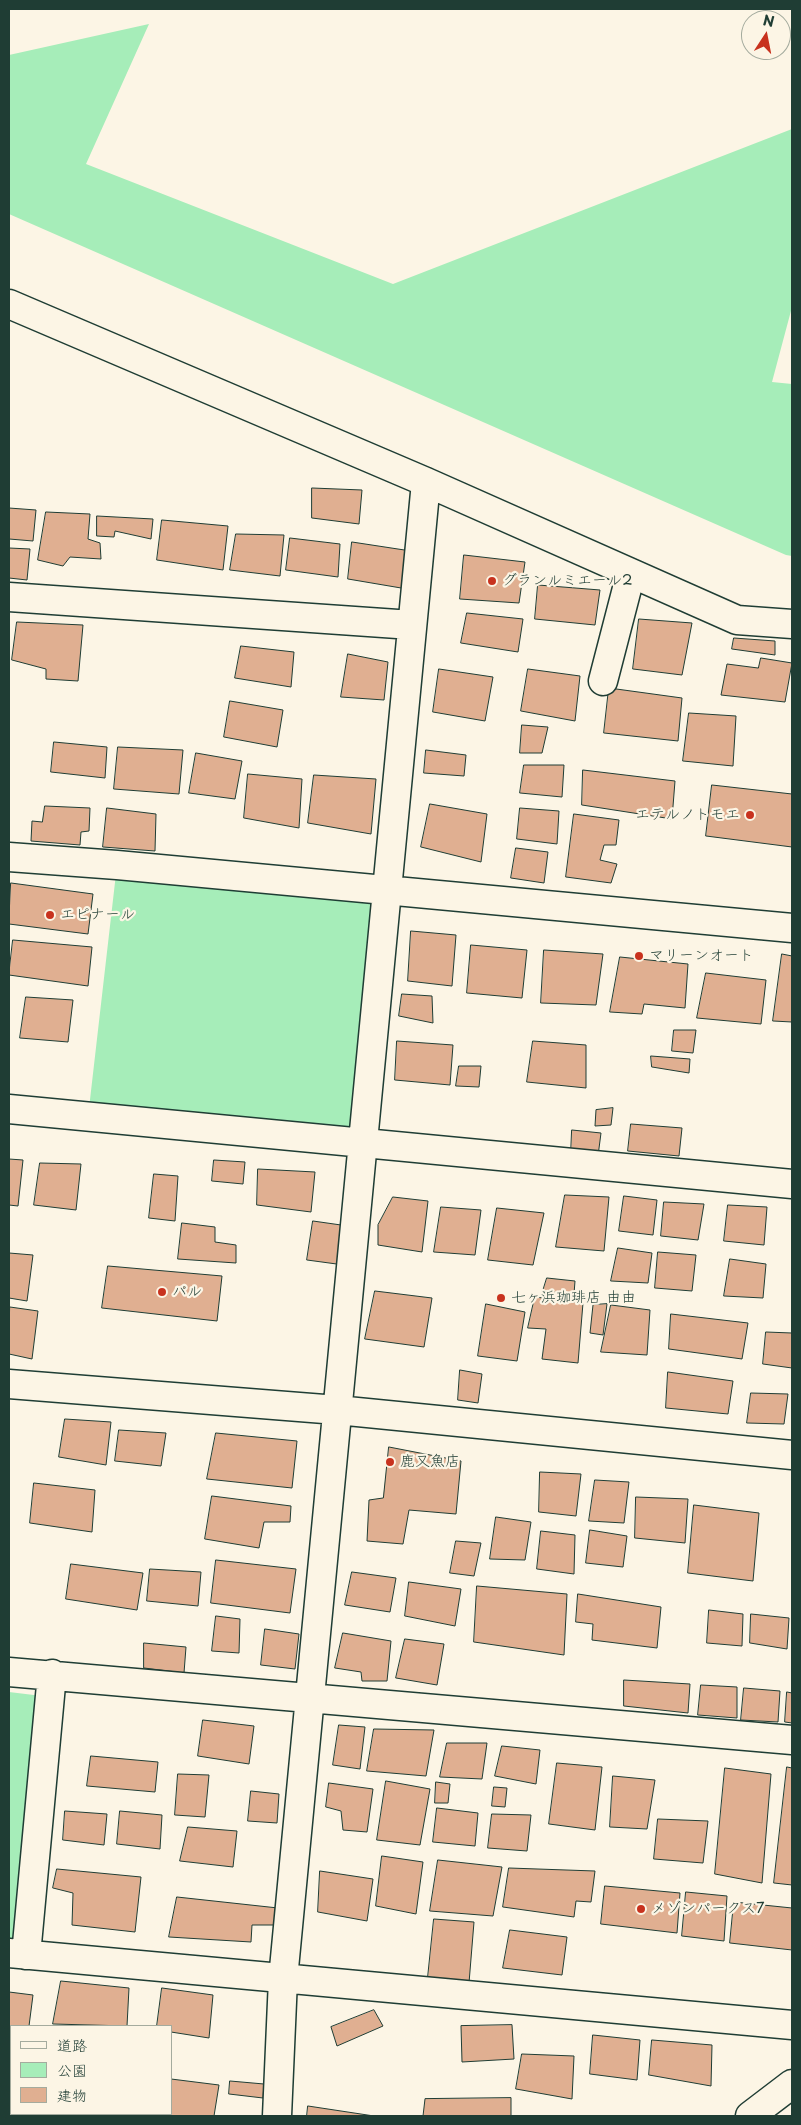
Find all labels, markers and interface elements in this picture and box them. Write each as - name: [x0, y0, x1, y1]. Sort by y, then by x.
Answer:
- text: N: [761, 9, 776, 32]
- north arrow: [741, 10, 791, 60]
- place label: グランルミエール2: [502, 572, 633, 590]
- marker: グランルミエール2: [486, 575, 498, 587]
- place label: エテルノトモエ: [635, 806, 740, 824]
- marker: エテルノトモエ: [744, 809, 756, 821]
- place label: エピナール: [60, 906, 135, 924]
- marker: エピナール: [44, 909, 56, 921]
- place label: マリーンオート: [649, 947, 754, 965]
- marker: マリーンオート: [633, 950, 645, 962]
- place label: パル: [172, 1283, 202, 1301]
- marker: パル: [156, 1286, 168, 1298]
- place label: 七ヶ浜珈琲店 由由: [511, 1289, 636, 1307]
- marker: 七ヶ浜珈琲店 由由: [495, 1292, 507, 1304]
- place label: 鹿又魚店: [400, 1453, 460, 1471]
- marker: 鹿又魚店: [384, 1456, 396, 1468]
- place label: メゾンパークス7: [651, 1900, 765, 1918]
- marker: メゾンパークス7: [635, 1903, 647, 1915]
- legend: [10, 2025, 172, 2115]
- text: 道路: [57, 2033, 87, 2056]
- text: 公園: [57, 2058, 87, 2081]
- text: 建物: [57, 2083, 87, 2106]

